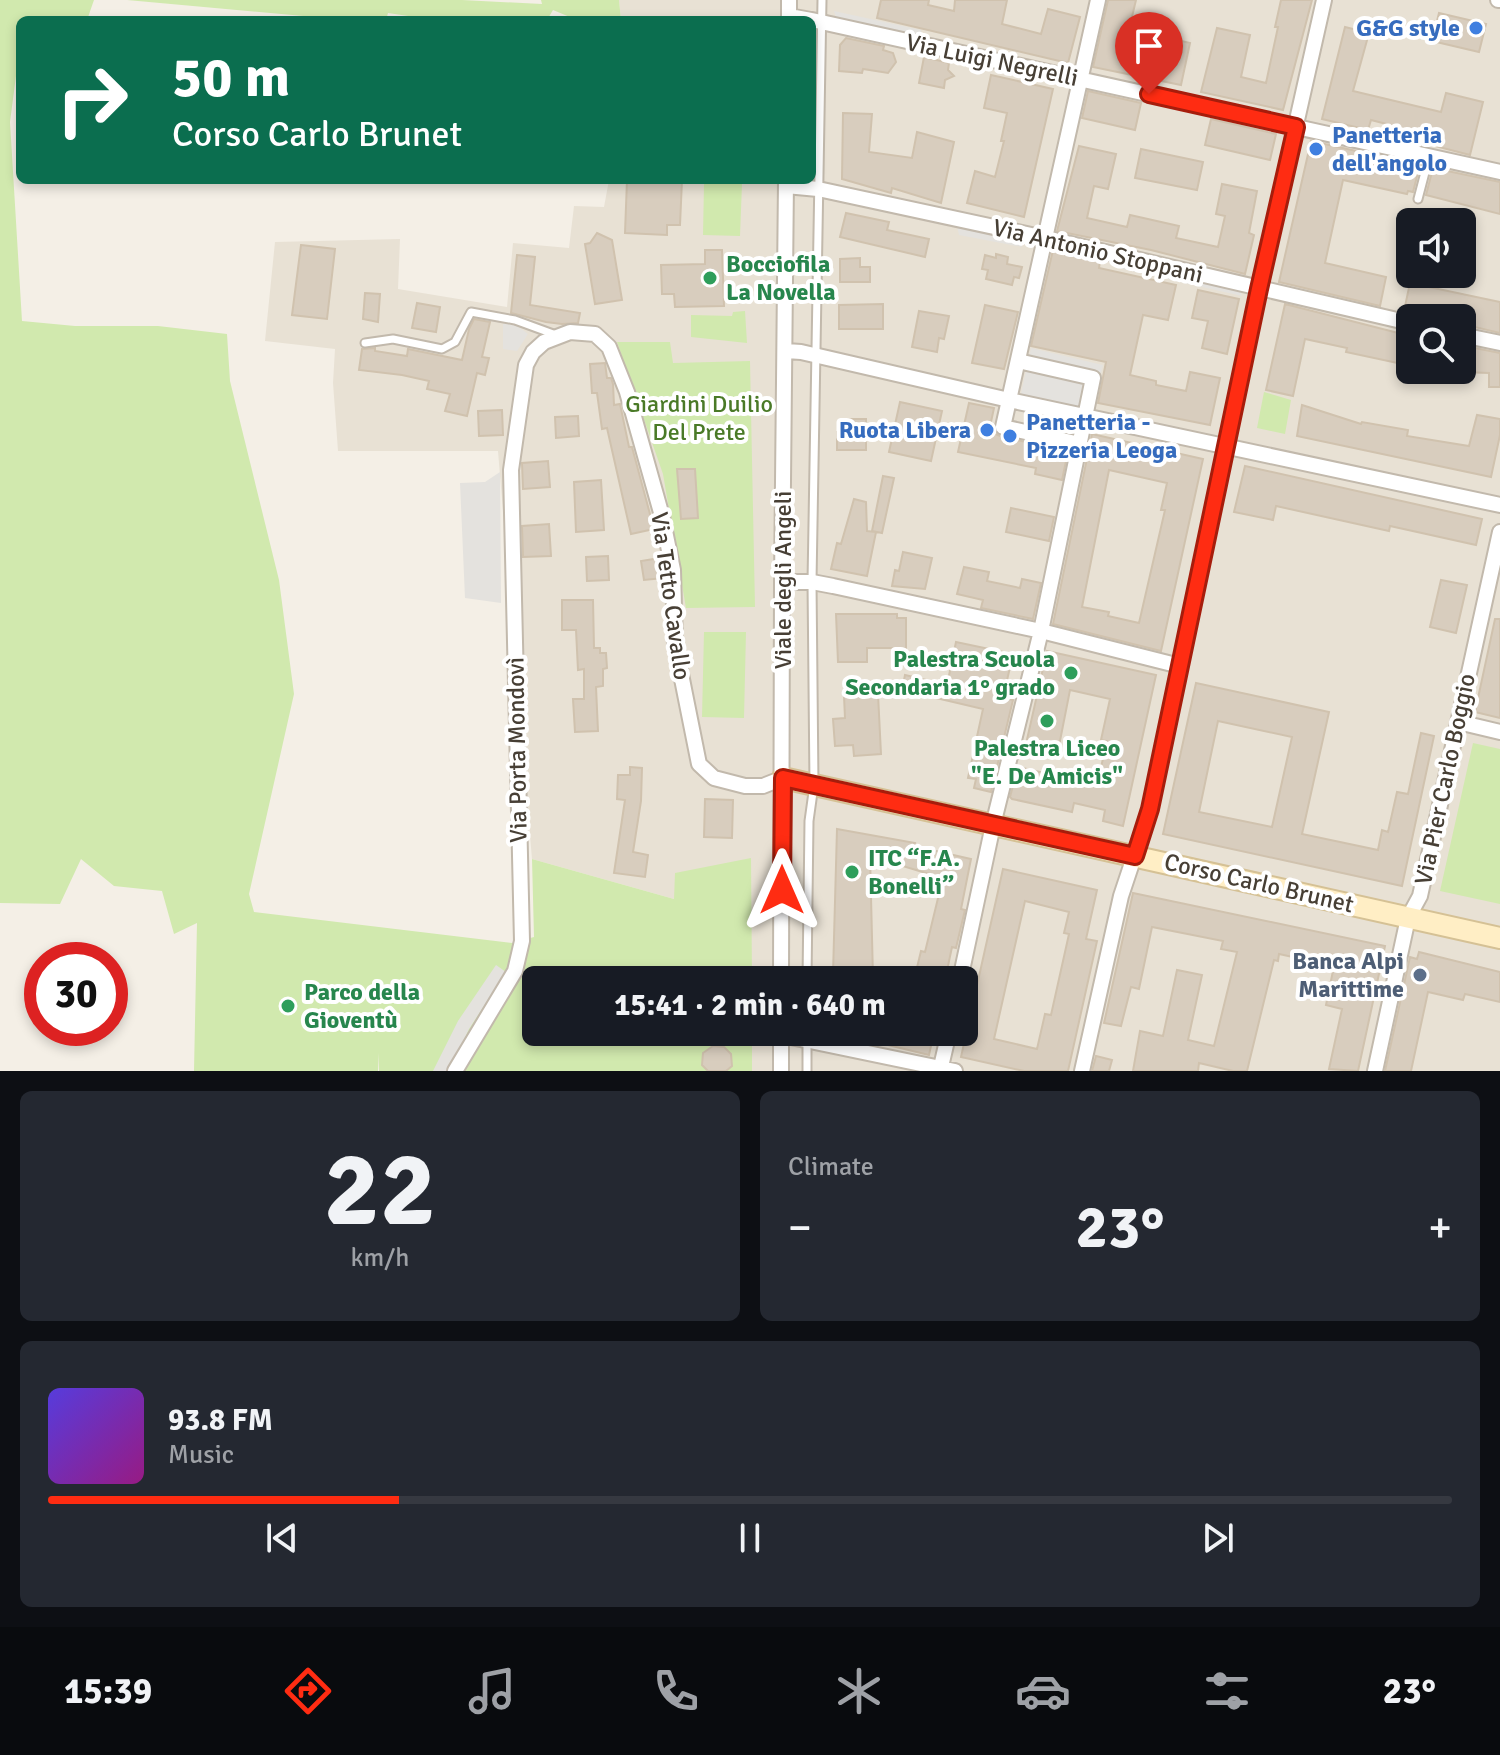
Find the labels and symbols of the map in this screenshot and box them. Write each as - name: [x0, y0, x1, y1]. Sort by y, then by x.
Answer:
- pin: [1115, 12, 1183, 94]
- place label: G&G style: [1356, 13, 1460, 43]
- marker: G&G style: [1467, 19, 1485, 37]
- street label: Via Luigi Negrelli: [903, 27, 1081, 93]
- place label: Panetteria dell'angolo: [1332, 120, 1447, 178]
- marker: Panetteria dell'angolo: [1307, 140, 1325, 158]
- street label: Via Antonio Stoppani: [990, 212, 1206, 290]
- place label: Bocciofila La Novella: [726, 249, 836, 307]
- marker: Bocciofila La Novella: [701, 269, 719, 287]
- park label: Giardini Duilio Del Prete: [625, 389, 773, 447]
- place label: Panetteria - Pizzeria Leoga: [1026, 407, 1177, 465]
- place label: Ruota Libera: [839, 415, 971, 445]
- marker: Ruota Libera: [978, 421, 996, 439]
- marker: Panetteria - Pizzeria Leoga: [1001, 427, 1019, 445]
- street label: Viale degli Angeli: [768, 491, 798, 669]
- street label: Via Tetto Cavallo: [644, 510, 698, 682]
- place label: Palestra Scuola Secondaria 1° grado: [845, 644, 1055, 702]
- street label: Via Porta Mondovì: [500, 657, 534, 843]
- marker: Palestra Scuola Secondaria 1° grado: [1062, 664, 1080, 682]
- street label: Via Pier Carlo Boggio: [1408, 671, 1482, 887]
- marker: Palestra Liceo "E. De Amicis": [1038, 712, 1056, 730]
- place label: Palestra Liceo "E. De Amicis": [971, 733, 1123, 791]
- place label: ITC “F.A. Bonelli”: [868, 843, 960, 901]
- street label: Corso Carlo Brunet: [1161, 847, 1357, 919]
- position arrow: [740, 848, 824, 932]
- marker: ITC “F.A. Bonelli”: [843, 863, 861, 881]
- speed limit sign: 30: [24, 942, 128, 1046]
- place label: Banca Alpi Marittime: [1292, 946, 1404, 1004]
- marker: Banca Alpi Marittime: [1411, 966, 1429, 984]
- place label: Parco della Gioventù: [304, 977, 420, 1035]
- marker: Parco della Gioventù: [279, 997, 297, 1015]

